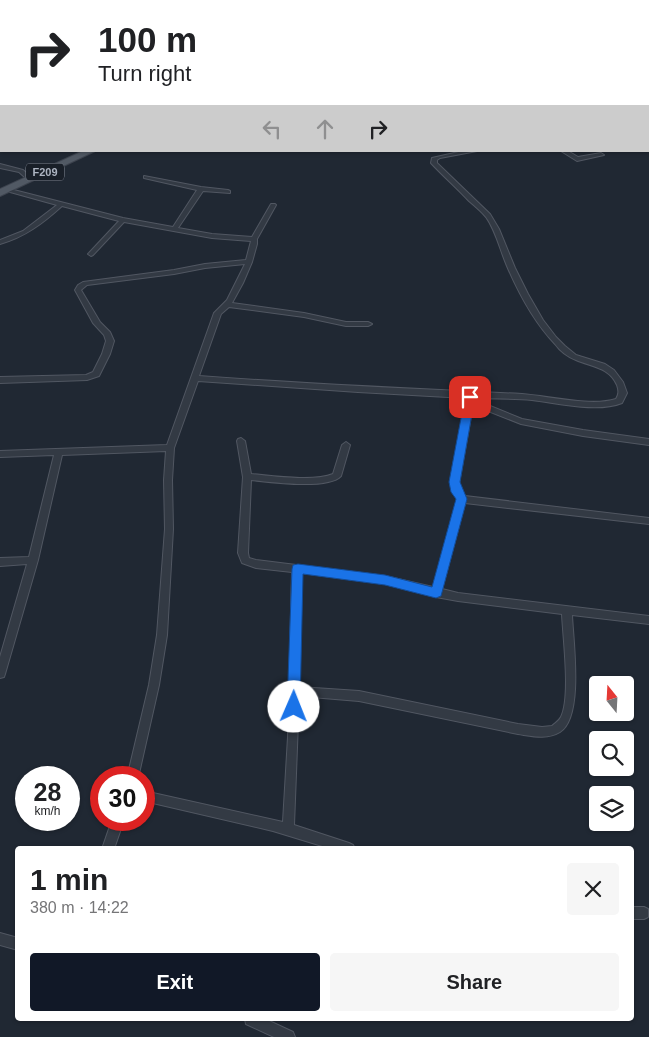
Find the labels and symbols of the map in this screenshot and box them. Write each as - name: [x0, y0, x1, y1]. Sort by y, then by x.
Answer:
- road number: F209: [26, 163, 64, 180]
- pin: [449, 376, 491, 418]
- north arrow: [589, 676, 634, 721]
- position arrow: [267, 680, 319, 732]
- speed limit sign: 30: [90, 766, 155, 831]

